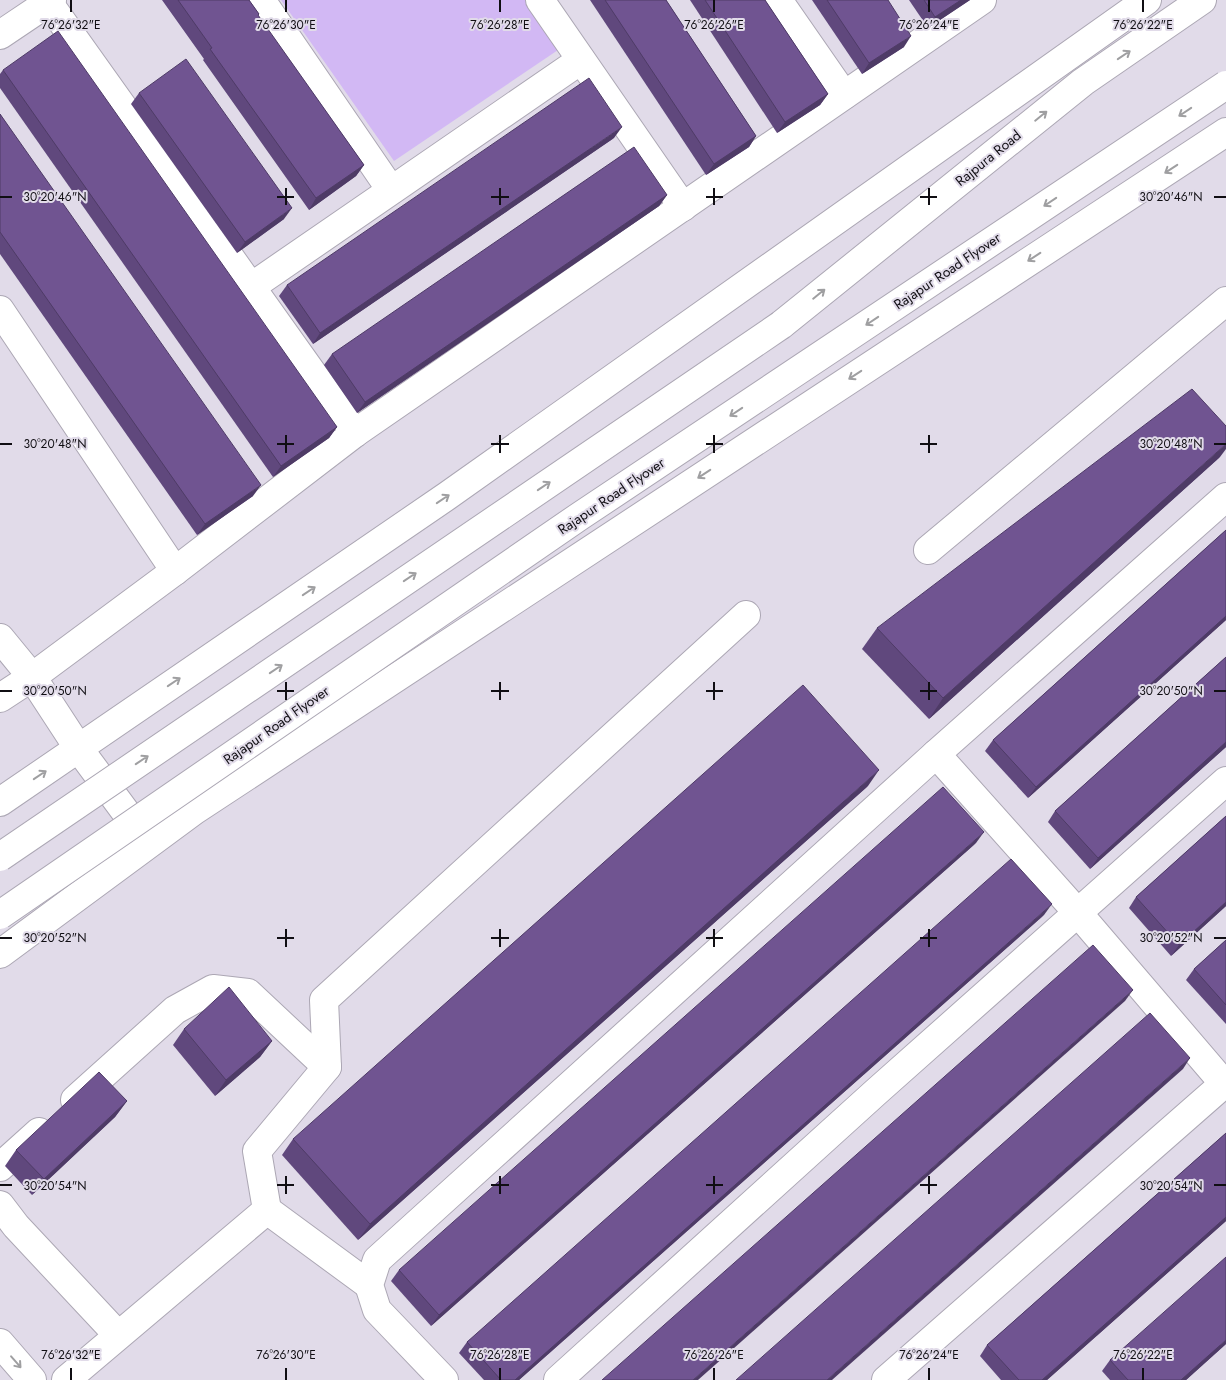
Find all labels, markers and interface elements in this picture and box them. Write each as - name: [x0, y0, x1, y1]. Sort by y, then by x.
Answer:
- text: 76°26'32"E: [41, 16, 101, 34]
- text: 76°26'30"E: [256, 16, 316, 34]
- text: 76°26'28"E: [470, 16, 530, 34]
- text: 76°26'26"E: [684, 16, 744, 34]
- text: 76°26'24"E: [899, 16, 959, 34]
- text: 76°26'22"E: [1113, 16, 1173, 34]
- one-way arrow: [1116, 50, 1130, 60]
- one-way arrow: [1179, 107, 1193, 117]
- one-way arrow: [1034, 110, 1047, 121]
- street label: Rajpura Road: [951, 125, 1025, 191]
- one-way arrow: [1164, 164, 1178, 174]
- text: 30°20'46"N: [23, 188, 87, 206]
- text: 30°20'46"N: [1139, 188, 1203, 206]
- one-way arrow: [1044, 197, 1058, 207]
- street label: Rajapur Road Flyover: [890, 228, 1005, 314]
- one-way arrow: [1028, 253, 1042, 263]
- one-way arrow: [812, 289, 825, 300]
- one-way arrow: [865, 316, 879, 326]
- one-way arrow: [848, 370, 862, 380]
- one-way arrow: [730, 407, 744, 417]
- text: 30°20'48"N: [24, 435, 86, 453]
- text: 30°20'48"N: [1140, 435, 1202, 453]
- street label: Rajapur Road Flyover: [554, 453, 669, 539]
- one-way arrow: [698, 469, 712, 479]
- one-way arrow: [537, 481, 551, 491]
- one-way arrow: [436, 494, 450, 504]
- one-way arrow: [403, 572, 417, 582]
- one-way arrow: [301, 586, 315, 596]
- one-way arrow: [269, 664, 283, 674]
- one-way arrow: [167, 677, 181, 687]
- street label: Rajapur Road Flyover: [219, 681, 333, 769]
- text: 30°20'50"N: [23, 682, 87, 700]
- text: 30°20'50"N: [1139, 682, 1203, 700]
- one-way arrow: [134, 755, 148, 765]
- one-way arrow: [33, 769, 47, 779]
- text: 30°20'52"N: [23, 929, 87, 947]
- text: 30°20'52"N: [1139, 929, 1203, 947]
- text: 30°20'54"N: [23, 1177, 87, 1195]
- text: 30°20'54"N: [1139, 1177, 1203, 1195]
- text: 76°26'32"E: [41, 1346, 101, 1364]
- text: 76°26'30"E: [256, 1346, 316, 1364]
- text: 76°26'28"E: [470, 1346, 530, 1364]
- text: 76°26'26"E: [684, 1346, 744, 1364]
- text: 76°26'24"E: [899, 1346, 959, 1364]
- text: 76°26'22"E: [1113, 1346, 1173, 1364]
- one-way arrow: [10, 1355, 22, 1368]

